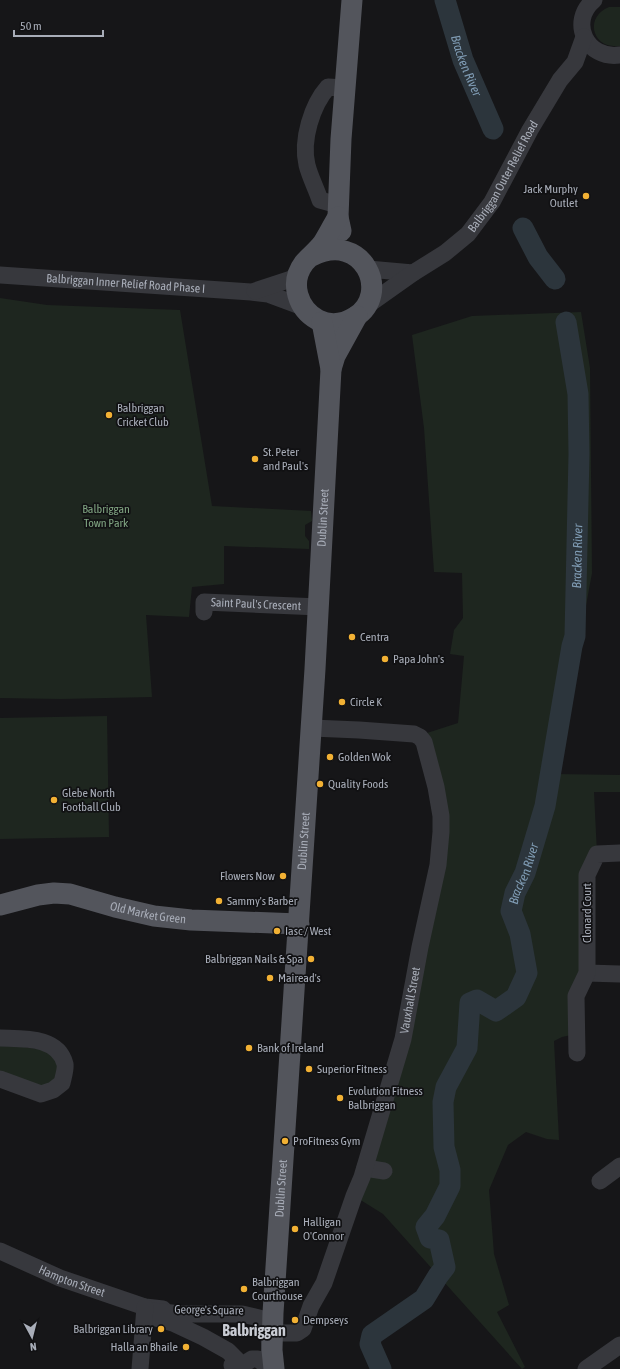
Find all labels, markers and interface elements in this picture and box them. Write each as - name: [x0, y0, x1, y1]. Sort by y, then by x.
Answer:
- scale bar: [14, 12, 103, 38]
- text: 50 m: [20, 19, 42, 33]
- water label: Bracken River: [448, 33, 486, 99]
- street label: Balbriggan Outer Relief Road: [465, 118, 541, 235]
- place label: Jack Murphy Outlet: [523, 182, 579, 210]
- marker: Jack Murphy Outlet: [581, 191, 591, 201]
- street label: Balbriggan Inner Relief Road Phase I: [46, 271, 205, 296]
- place label: Balbriggan Cricket Club: [117, 401, 169, 429]
- marker: Balbriggan Cricket Club: [104, 410, 114, 420]
- place label: St. Peter and Paul's: [263, 445, 308, 473]
- marker: St. Peter and Paul's: [250, 454, 260, 464]
- street label: Dublin Street: [315, 488, 332, 547]
- park label: Balbriggan Town Park: [82, 502, 130, 530]
- water label: Bracken River: [569, 523, 585, 588]
- street label: Saint Paul's Crescent: [211, 595, 302, 613]
- place label: Centra: [360, 630, 389, 644]
- marker: Centra: [347, 632, 357, 642]
- place label: Papa John's: [393, 652, 444, 666]
- marker: Papa John's: [380, 654, 390, 664]
- place label: Circle K: [350, 695, 382, 709]
- marker: Circle K: [337, 697, 347, 707]
- place label: Golden Wok: [338, 750, 392, 764]
- marker: Golden Wok: [325, 752, 335, 762]
- place label: Quality Foods: [328, 777, 388, 791]
- marker: Quality Foods: [315, 779, 325, 789]
- place label: Glebe North Football Club: [62, 786, 121, 814]
- marker: Glebe North Football Club: [49, 795, 59, 805]
- street label: Dublin Street: [295, 811, 313, 871]
- water label: Bracken River: [505, 840, 541, 906]
- place label: Flowers Now: [220, 869, 275, 883]
- marker: Flowers Now: [278, 871, 288, 881]
- street label: Clonard Court: [580, 882, 594, 943]
- place label: Sammy's Barber: [227, 894, 298, 908]
- marker: Sammy's Barber: [214, 896, 224, 906]
- street label: Old Market Green: [109, 899, 187, 926]
- place label: Iasc / West: [285, 924, 332, 938]
- marker: Iasc / West: [272, 926, 282, 936]
- place label: Balbriggan Nails & Spa: [205, 952, 303, 966]
- marker: Balbriggan Nails & Spa: [306, 954, 316, 964]
- street label: Vauxhall Street: [397, 965, 423, 1035]
- place label: Mairead's: [278, 971, 321, 985]
- marker: Mairead's: [265, 973, 275, 983]
- place label: Bank of Ireland: [257, 1041, 324, 1055]
- marker: Bank of Ireland: [244, 1043, 254, 1053]
- place label: Superior Fitness: [317, 1062, 387, 1076]
- marker: Superior Fitness: [304, 1064, 314, 1074]
- place label: Evolution Fitness Balbriggan: [348, 1084, 423, 1112]
- marker: Evolution Fitness Balbriggan: [335, 1093, 345, 1103]
- place label: ProFitness Gym: [293, 1134, 360, 1148]
- marker: ProFitness Gym: [280, 1136, 290, 1146]
- street label: Dublin Street: [272, 1158, 290, 1218]
- place label: Halligan O'Connor: [303, 1215, 344, 1243]
- marker: Halligan O'Connor: [290, 1224, 300, 1234]
- street label: Hampton Street: [36, 1262, 107, 1300]
- place label: Balbriggan Courthouse: [252, 1275, 303, 1303]
- marker: Balbriggan Courthouse: [239, 1284, 249, 1294]
- street label: George's Square: [174, 1302, 244, 1318]
- place label: Dempseys: [303, 1313, 348, 1327]
- marker: Dempseys: [290, 1315, 300, 1325]
- north arrow: [12, 1317, 52, 1357]
- district label: Balbriggan: [222, 1321, 286, 1339]
- place label: Balbriggan Library: [73, 1322, 153, 1336]
- marker: Balbriggan Library: [156, 1324, 166, 1334]
- place label: Halla an Bhaile: [110, 1340, 178, 1354]
- text: N: [29, 1341, 37, 1353]
- marker: Halla an Bhaile: [181, 1342, 191, 1352]

